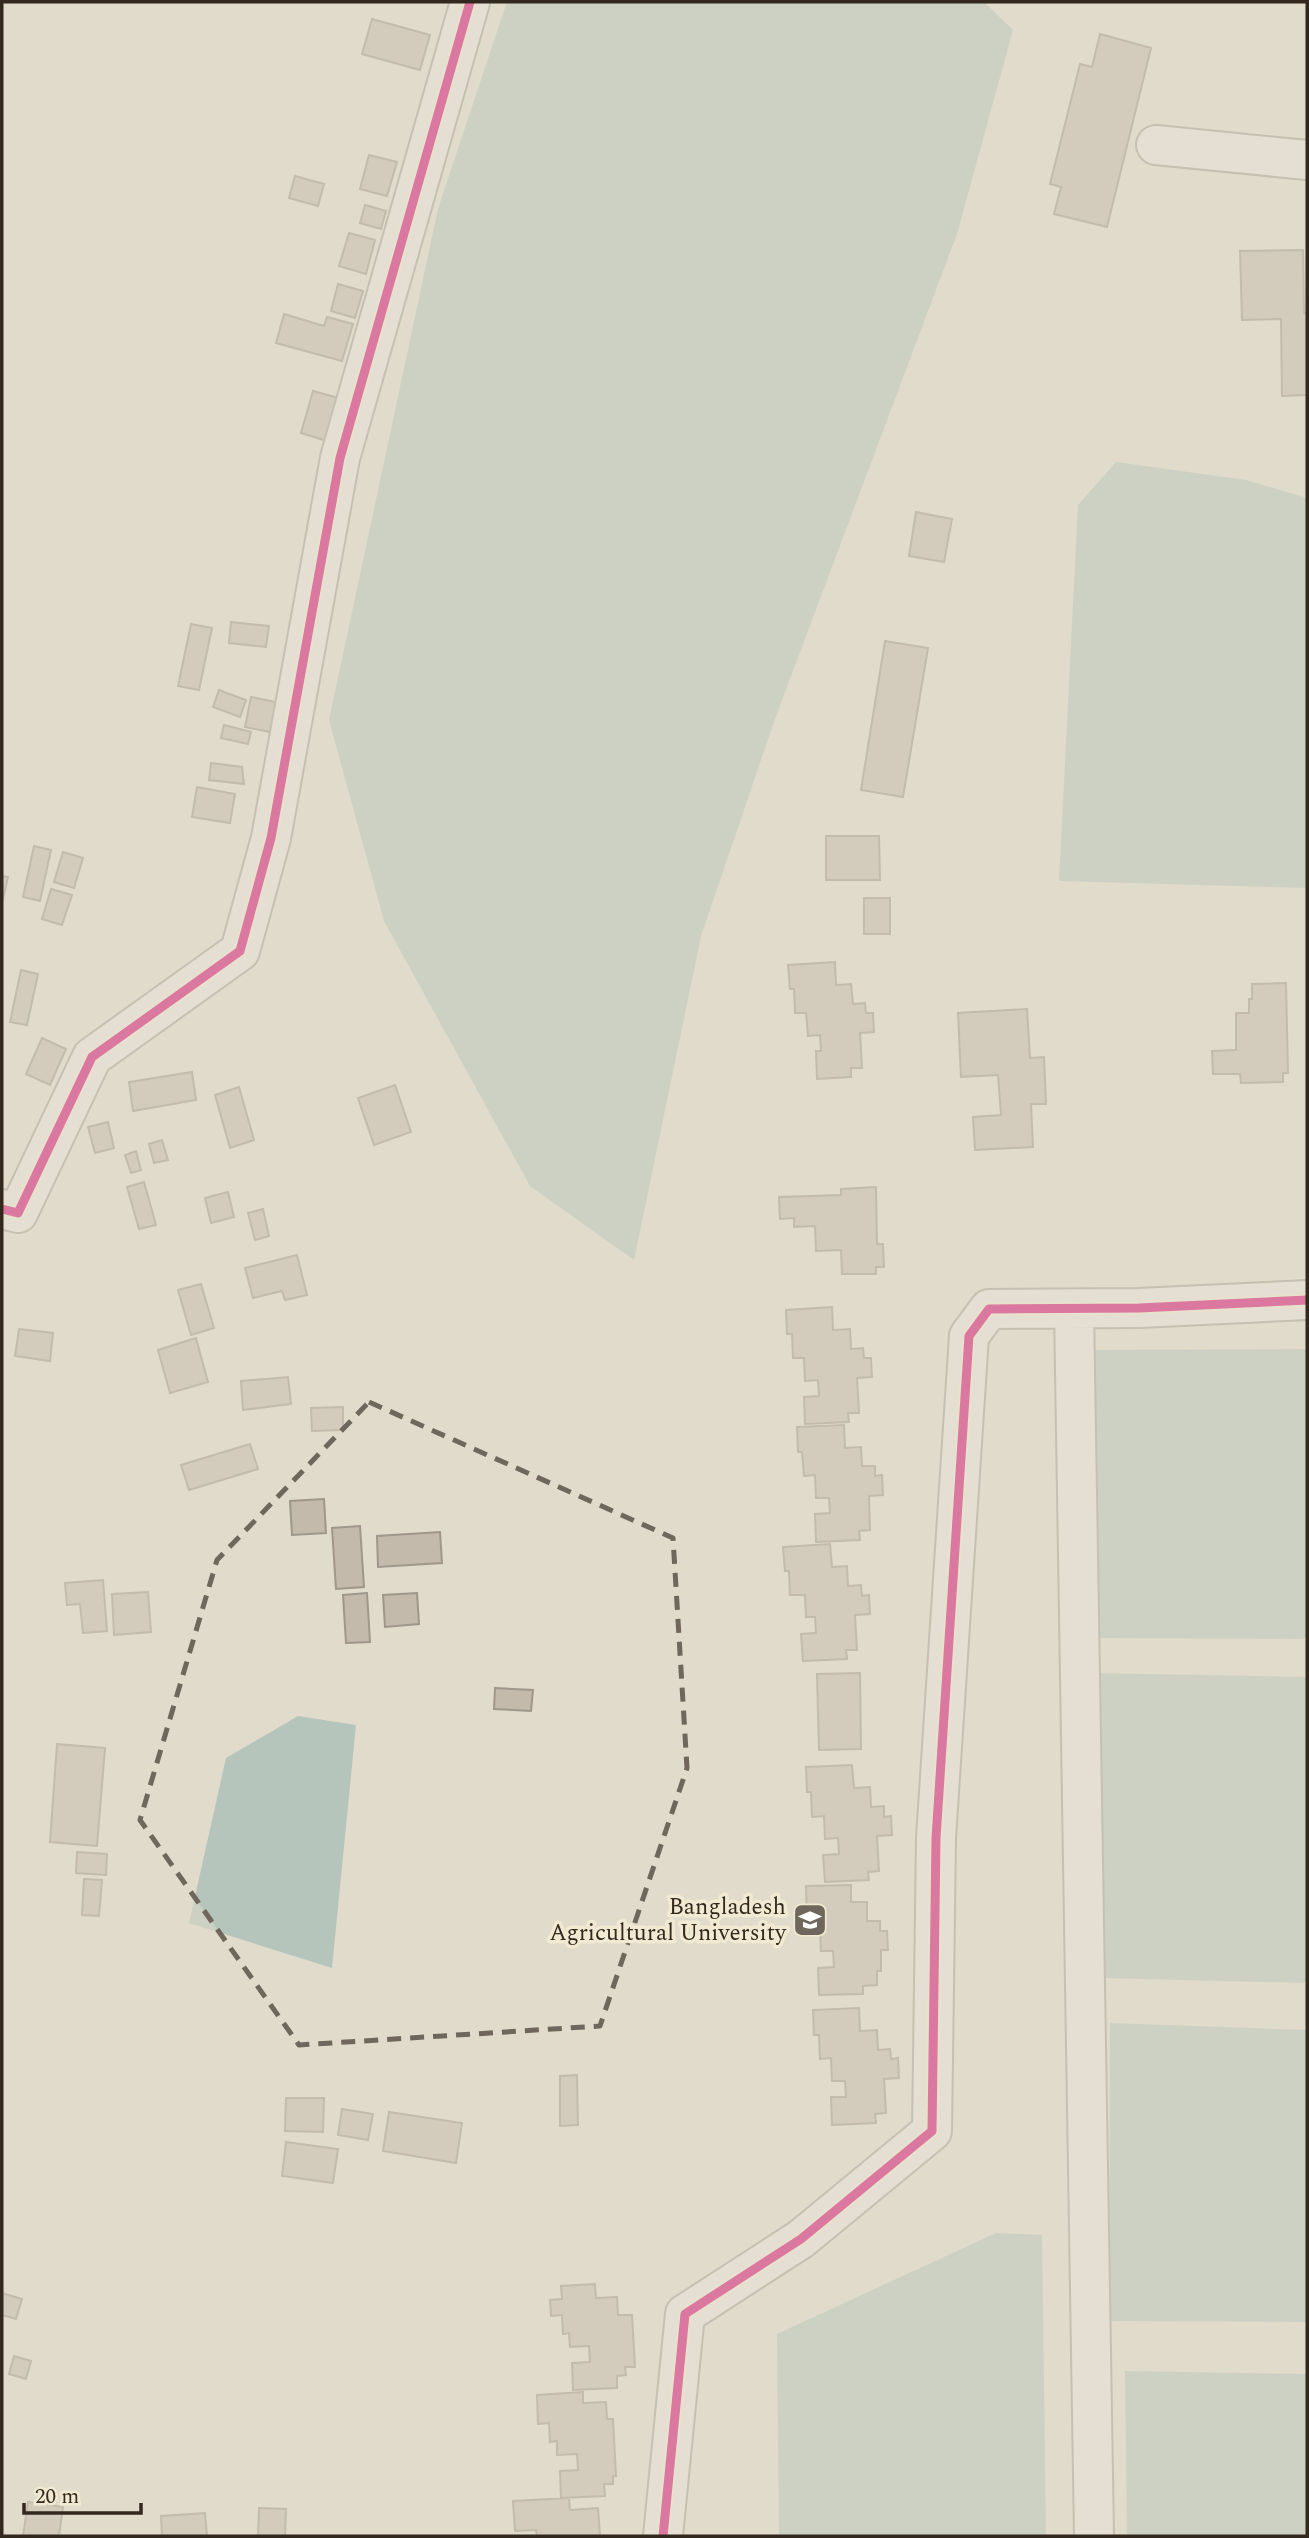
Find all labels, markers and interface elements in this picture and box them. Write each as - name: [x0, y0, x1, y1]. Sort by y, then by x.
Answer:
- place label: Bangladesh Agricultural University: [550, 1890, 787, 1951]
- school or university icon: Bangladesh Agricultural University: [791, 1901, 829, 1939]
- scale bar: [24, 2472, 142, 2516]
- text: 20 m: [35, 2481, 79, 2513]

